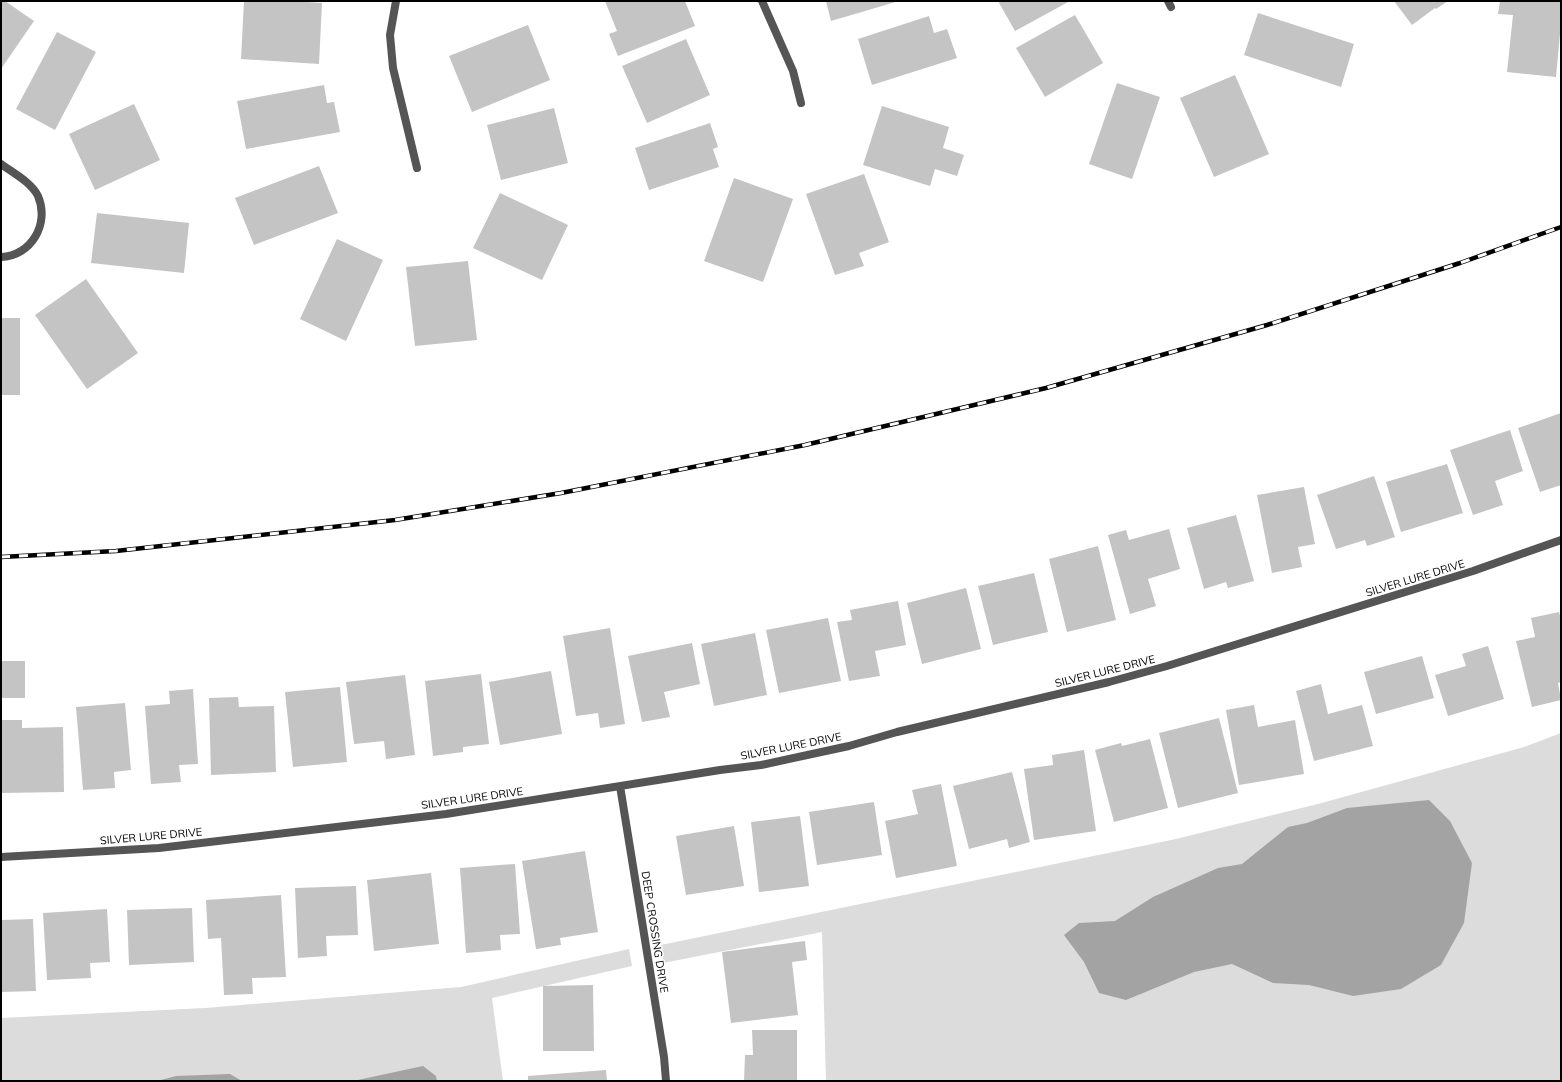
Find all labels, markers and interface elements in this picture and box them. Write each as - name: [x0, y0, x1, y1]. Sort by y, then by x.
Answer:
- street label: SILVER LURE DRIVE: [1364, 556, 1466, 600]
- street label: SILVER LURE DRIVE: [1053, 652, 1157, 690]
- street label: SILVER LURE DRIVE: [739, 729, 843, 763]
- street label: SILVER LURE DRIVE: [420, 784, 524, 812]
- street label: SILVER LURE DRIVE: [99, 825, 203, 847]
- street label: DEEP CROSSING DRIVE: [638, 870, 672, 994]

